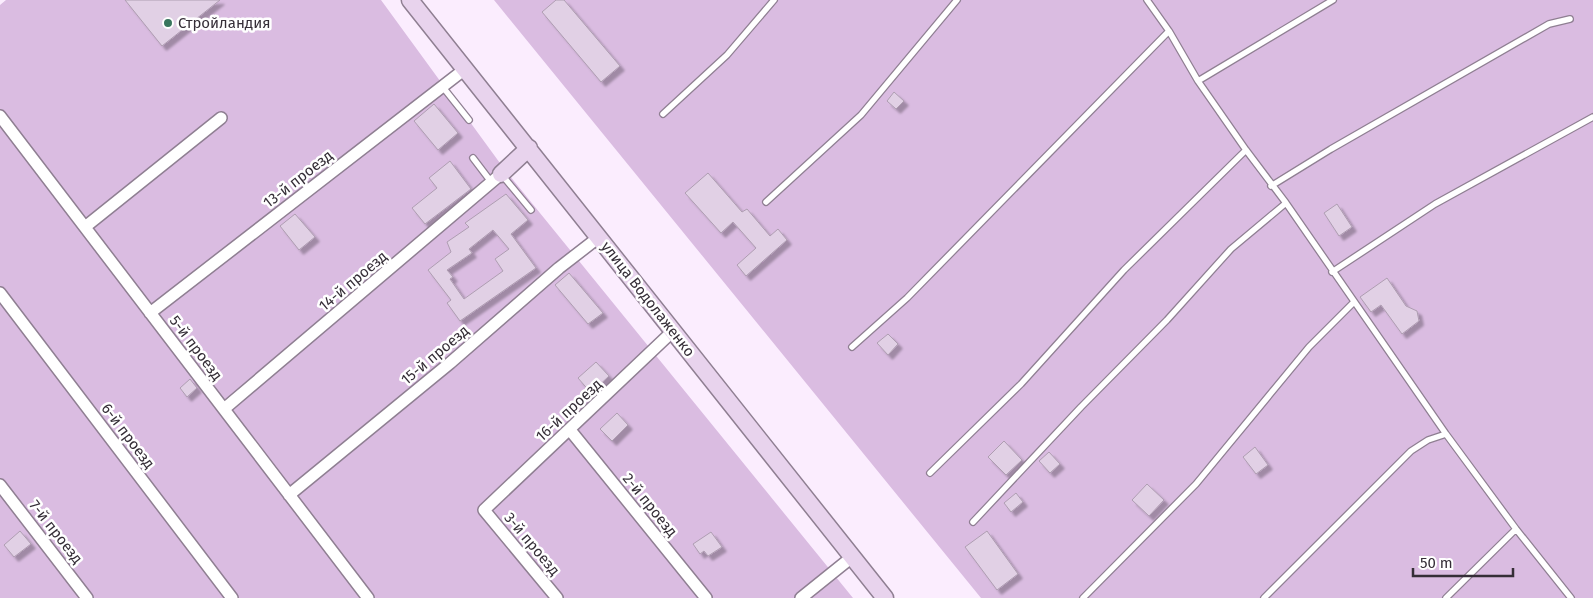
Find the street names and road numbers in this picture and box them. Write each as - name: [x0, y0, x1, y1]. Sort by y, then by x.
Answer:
- street label: 13-й проезд: [260, 146, 336, 212]
- street label: улица Водолаженко: [597, 238, 699, 360]
- street label: 14-й проезд: [315, 247, 391, 315]
- street label: 5-й проезд: [166, 312, 226, 384]
- street label: 15-й проезд: [397, 321, 473, 389]
- street label: 16-й проезд: [532, 375, 606, 445]
- street label: 6-й проезд: [98, 400, 158, 472]
- street label: 2-й проезд: [619, 470, 681, 540]
- street label: 7-й проезд: [26, 497, 86, 567]
- street label: 3-й проезд: [501, 509, 563, 579]

